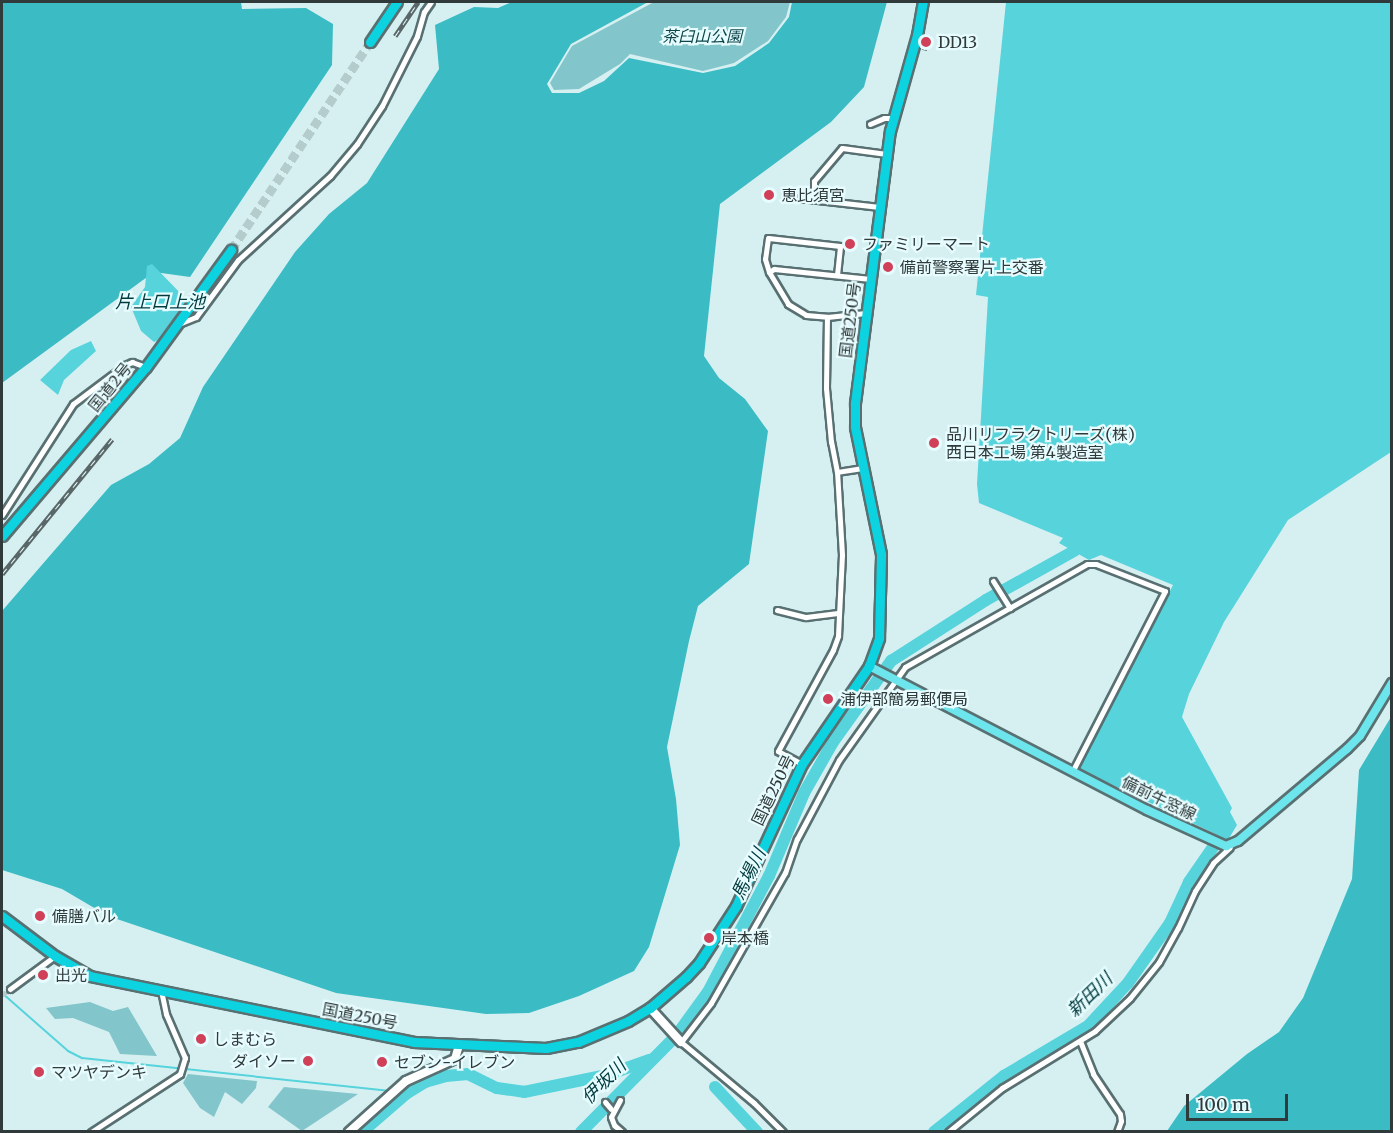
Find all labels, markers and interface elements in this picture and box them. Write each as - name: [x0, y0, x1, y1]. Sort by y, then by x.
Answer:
- park label: 茶臼山公園: [662, 26, 742, 46]
- place label: DD13: [938, 32, 977, 52]
- marker: DD13: [919, 35, 933, 49]
- place label: 恵比須宮: [781, 185, 845, 205]
- marker: 恵比須宮: [762, 188, 776, 202]
- place label: ファミリーマート: [862, 234, 990, 254]
- marker: ファミリーマート: [843, 237, 857, 251]
- place label: 備前警察署片上交番: [900, 257, 1044, 277]
- marker: 備前警察署片上交番: [881, 260, 895, 274]
- street label: 国道250号: [836, 281, 864, 359]
- water label: 片上口上池: [115, 291, 205, 313]
- street label: 国道2号: [84, 359, 136, 415]
- place label: 品川リフラクトリーズ(株) 西日本工場 第4製造室: [946, 424, 1136, 462]
- marker: 品川リフラクトリーズ(株) 西日本工場 第4製造室: [927, 436, 941, 450]
- place label: 浦伊部簡易郵便局: [840, 689, 968, 709]
- marker: 浦伊部簡易郵便局: [821, 692, 835, 706]
- street label: 国道250号: [748, 751, 798, 829]
- street label: 備前牛窓線: [1119, 772, 1199, 824]
- water label: 馬場川: [727, 845, 771, 903]
- place label: 備膳バル: [52, 906, 116, 926]
- marker: 備膳バル: [33, 909, 47, 923]
- place label: 岸本橋: [721, 928, 769, 948]
- marker: 岸本橋: [702, 931, 716, 945]
- place label: 出光: [55, 965, 87, 985]
- marker: 出光: [36, 968, 50, 982]
- water label: 新田川: [1063, 968, 1117, 1022]
- street label: 国道250号: [321, 999, 399, 1033]
- place label: しまむら: [213, 1029, 277, 1049]
- marker: しまむら: [194, 1032, 208, 1046]
- place label: ダイソー: [232, 1051, 296, 1071]
- place label: セブン-イレブン: [394, 1052, 515, 1072]
- marker: ダイソー: [301, 1054, 315, 1068]
- marker: セブン-イレブン: [375, 1055, 389, 1069]
- water label: 伊坂川: [577, 1055, 631, 1109]
- place label: マツヤデンキ: [51, 1062, 147, 1082]
- marker: マツヤデンキ: [32, 1065, 46, 1079]
- scale bar: [1189, 1082, 1291, 1120]
- text: 100 m: [1197, 1093, 1250, 1116]

